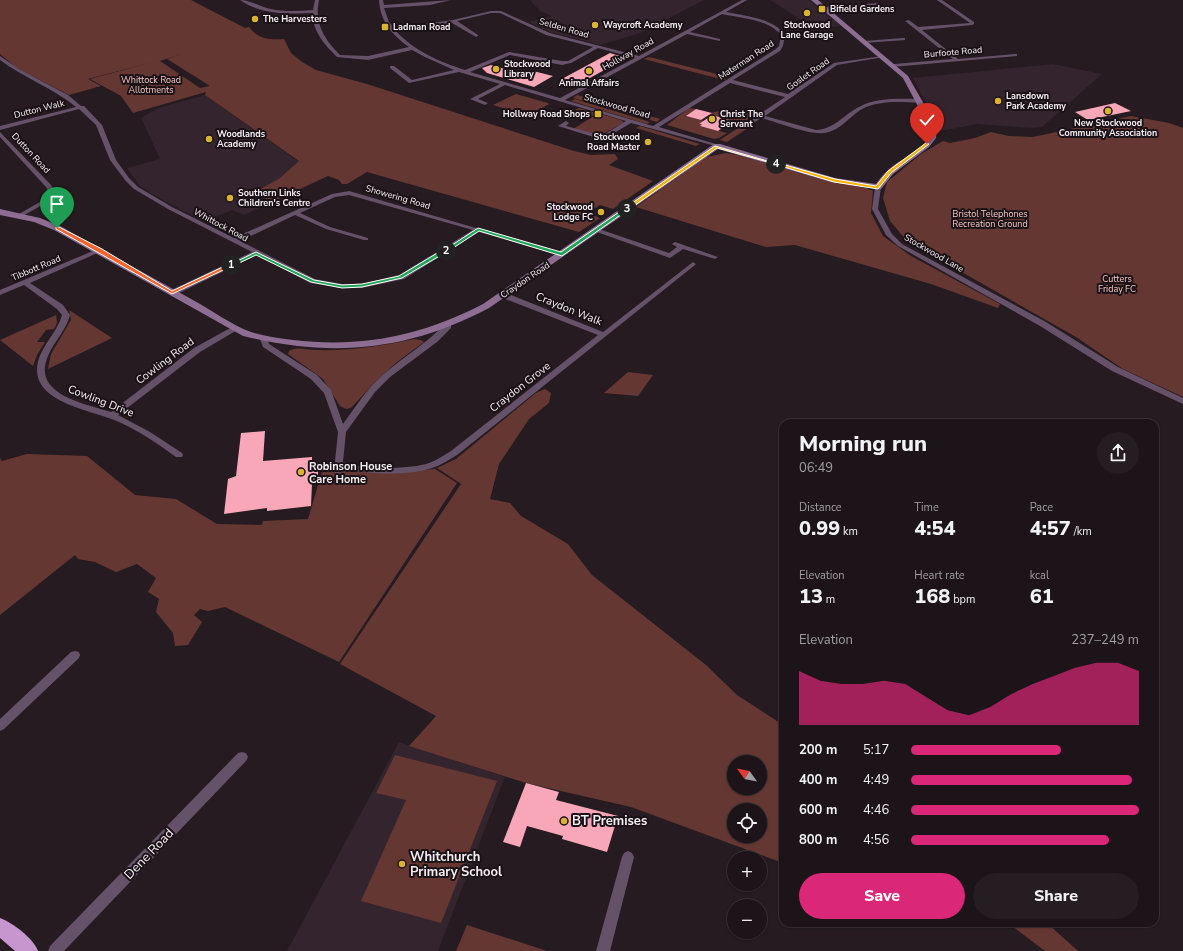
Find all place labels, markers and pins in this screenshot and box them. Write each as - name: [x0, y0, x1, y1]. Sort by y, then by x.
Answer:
- place label: Bifield Gardens: [830, 3, 895, 15]
- marker: Bifield Gardens: [817, 4, 827, 14]
- marker: Stockwood Lane Garage: [802, 8, 812, 18]
- place label: The Harvesters: [263, 13, 327, 25]
- marker: The Harvesters: [250, 14, 260, 24]
- place label: Waycroft Academy: [603, 19, 683, 31]
- place label: Stockwood Lane Garage: [781, 19, 834, 41]
- marker: Waycroft Academy: [590, 20, 600, 30]
- place label: Ladman Road: [393, 21, 450, 33]
- marker: Ladman Road: [380, 22, 390, 32]
- place label: Stockwood Library: [504, 58, 551, 80]
- marker: Stockwood Library: [491, 64, 501, 74]
- marker: Animal Affairs: [584, 66, 594, 76]
- place label: Animal Affairs: [559, 77, 620, 89]
- place label: Lansdown Park Academy: [1006, 90, 1066, 112]
- marker: Lansdown Park Academy: [993, 96, 1003, 106]
- pin: [910, 103, 944, 144]
- marker: New Stockwood Community Association: [1103, 106, 1113, 116]
- place label: Hollway Road Shops: [503, 108, 591, 120]
- place label: Christ The Servant: [720, 108, 763, 130]
- marker: Hollway Road Shops: [593, 109, 603, 119]
- marker: Christ The Servant: [707, 114, 717, 124]
- place label: New Stockwood Community Association: [1059, 117, 1157, 139]
- place label: Woodlands Academy: [217, 128, 266, 150]
- place label: Stockwood Road Master: [587, 131, 640, 153]
- marker: Woodlands Academy: [204, 134, 214, 144]
- marker: Stockwood Road Master: [643, 137, 653, 147]
- pin: 4: [766, 154, 786, 174]
- pin: [40, 187, 74, 228]
- place label: Southern Links Children's Centre: [238, 187, 310, 209]
- marker: Southern Links Children's Centre: [225, 193, 235, 203]
- pin: 3: [617, 199, 637, 219]
- place label: Stockwood Lodge FC: [547, 201, 593, 223]
- marker: Stockwood Lodge FC: [596, 207, 606, 217]
- pin: 2: [436, 241, 456, 261]
- pin: 1: [221, 255, 241, 275]
- place label: Robinson House Care Home: [309, 459, 392, 487]
- marker: Robinson House Care Home: [296, 467, 306, 477]
- place label: BT Premises: [572, 812, 647, 830]
- marker: BT Premises: [559, 816, 569, 826]
- place label: Whitchurch Primary School: [410, 848, 503, 881]
- marker: Whitchurch Primary School: [397, 859, 407, 869]

